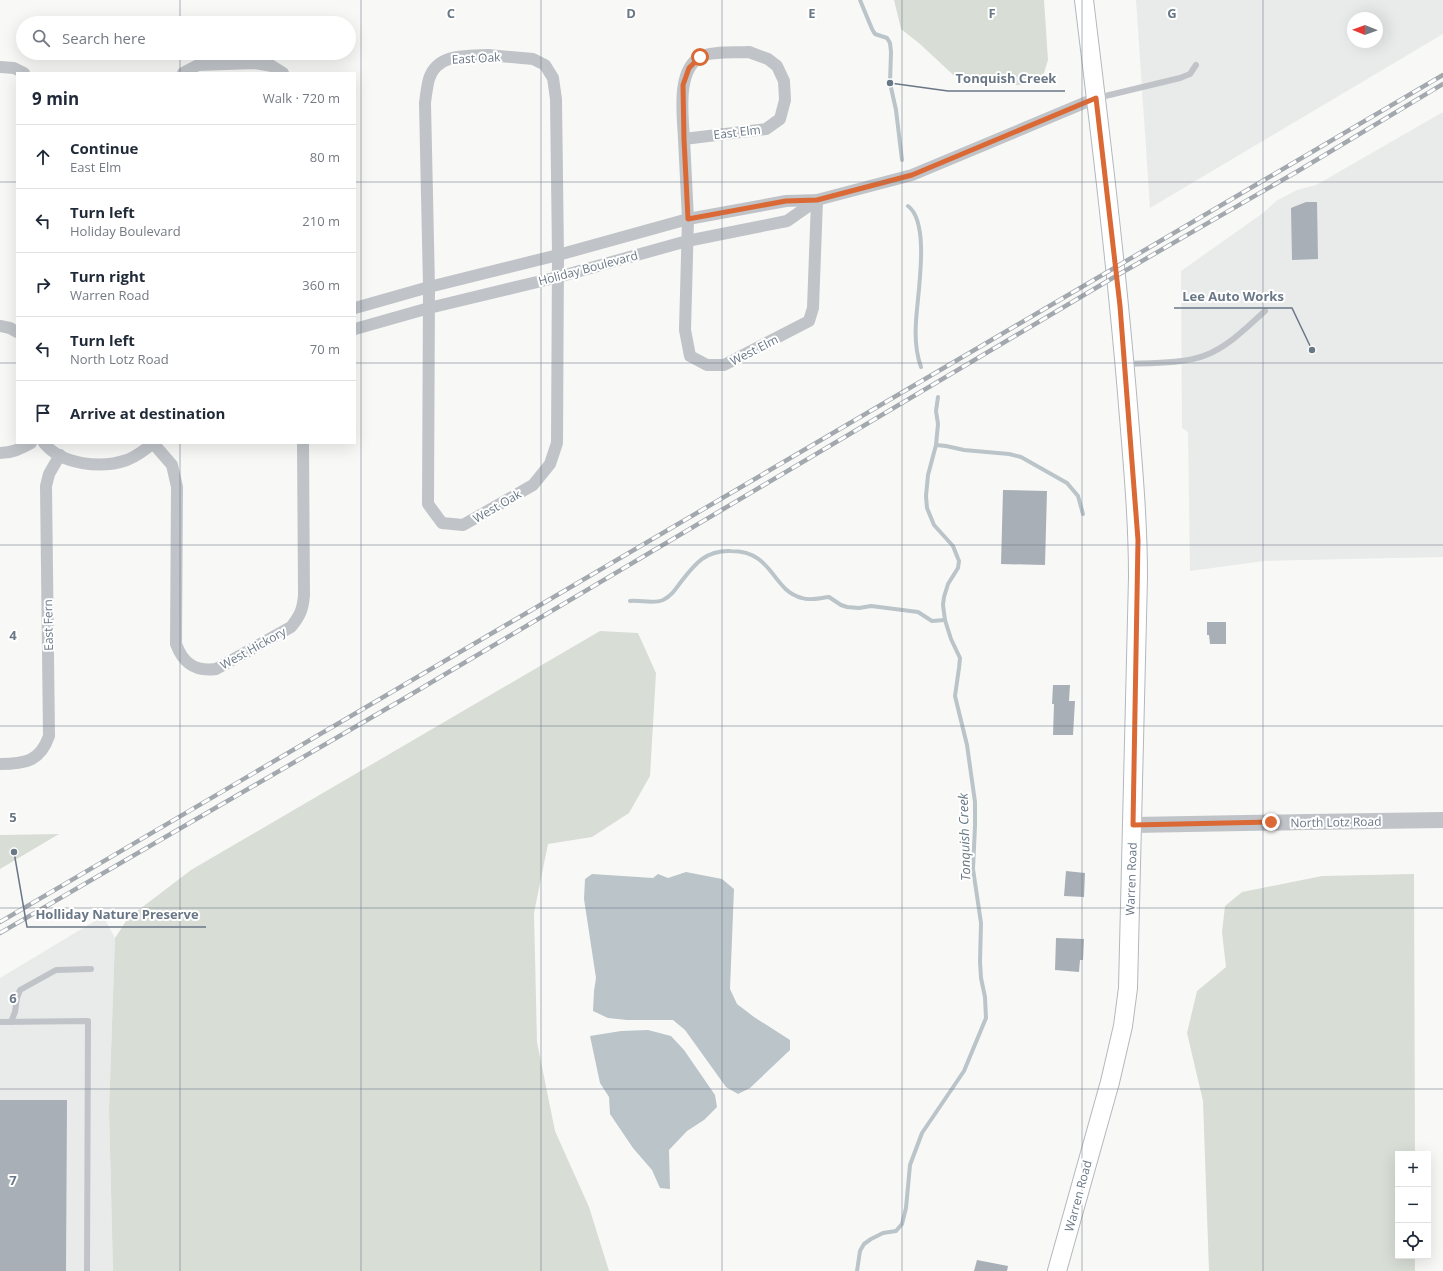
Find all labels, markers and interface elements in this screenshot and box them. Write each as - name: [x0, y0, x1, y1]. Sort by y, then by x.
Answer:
- text: C: [447, 4, 455, 22]
- text: D: [626, 4, 636, 22]
- text: E: [808, 4, 816, 22]
- text: F: [988, 4, 996, 22]
- text: G: [1167, 4, 1177, 22]
- north arrow: [1347, 12, 1383, 48]
- search box: [16, 16, 356, 60]
- icon: search: [30, 27, 52, 49]
- text: Search here: [62, 28, 146, 48]
- street label: East Oak: [451, 48, 501, 68]
- route start: [691, 48, 709, 66]
- callout: Tonquish Creek: [948, 66, 1065, 91]
- text: Tonquish Creek: [956, 69, 1057, 87]
- text: 9 min: [32, 87, 79, 110]
- text: Walk · 720 m: [263, 89, 340, 107]
- street label: East Elm: [713, 121, 761, 143]
- text: Continue: [70, 138, 138, 158]
- icon: ahead: [32, 146, 54, 168]
- text: 80 m: [310, 148, 340, 166]
- text: East Elm: [70, 158, 121, 176]
- text: Turn left: [70, 202, 135, 222]
- icon: left: [32, 210, 54, 232]
- text: 210 m: [302, 212, 340, 230]
- text: Holiday Boulevard: [70, 222, 181, 240]
- street label: Holiday Boulevard: [536, 247, 640, 289]
- text: Turn right: [70, 266, 145, 286]
- icon: right: [32, 274, 54, 296]
- text: 360 m: [302, 276, 340, 294]
- callout: Lee Auto Works: [1174, 283, 1292, 308]
- text: Warren Road: [70, 286, 150, 304]
- text: Lee Auto Works: [1182, 287, 1284, 305]
- text: Turn left: [70, 330, 135, 350]
- street label: West Elm: [727, 331, 781, 369]
- icon: left: [32, 338, 54, 360]
- text: 70 m: [310, 340, 340, 358]
- text: North Lotz Road: [70, 350, 169, 368]
- icon: arrive: [32, 402, 54, 424]
- text: Arrive at destination: [70, 403, 225, 423]
- street label: West Oak: [470, 485, 525, 527]
- street label: East Fern: [39, 599, 57, 651]
- street label: West Hickory: [217, 622, 290, 673]
- text: 4: [9, 626, 17, 644]
- water label: Tonquish Creek: [953, 792, 975, 881]
- text: 5: [9, 808, 17, 826]
- route end: [1262, 813, 1280, 831]
- street label: North Lotz Road: [1290, 813, 1382, 831]
- street label: Warren Road: [1121, 842, 1141, 916]
- callout: Holliday Nature Preserve: [27, 902, 206, 927]
- text: Holliday Nature Preserve: [35, 905, 199, 923]
- text: 6: [9, 989, 17, 1007]
- map controls: [1395, 1151, 1431, 1259]
- button: +: [1395, 1151, 1431, 1187]
- street label: Warren Road: [1060, 1158, 1096, 1234]
- text: 7: [9, 1171, 17, 1189]
- button: −: [1395, 1187, 1431, 1223]
- button: locate: [1395, 1223, 1431, 1259]

